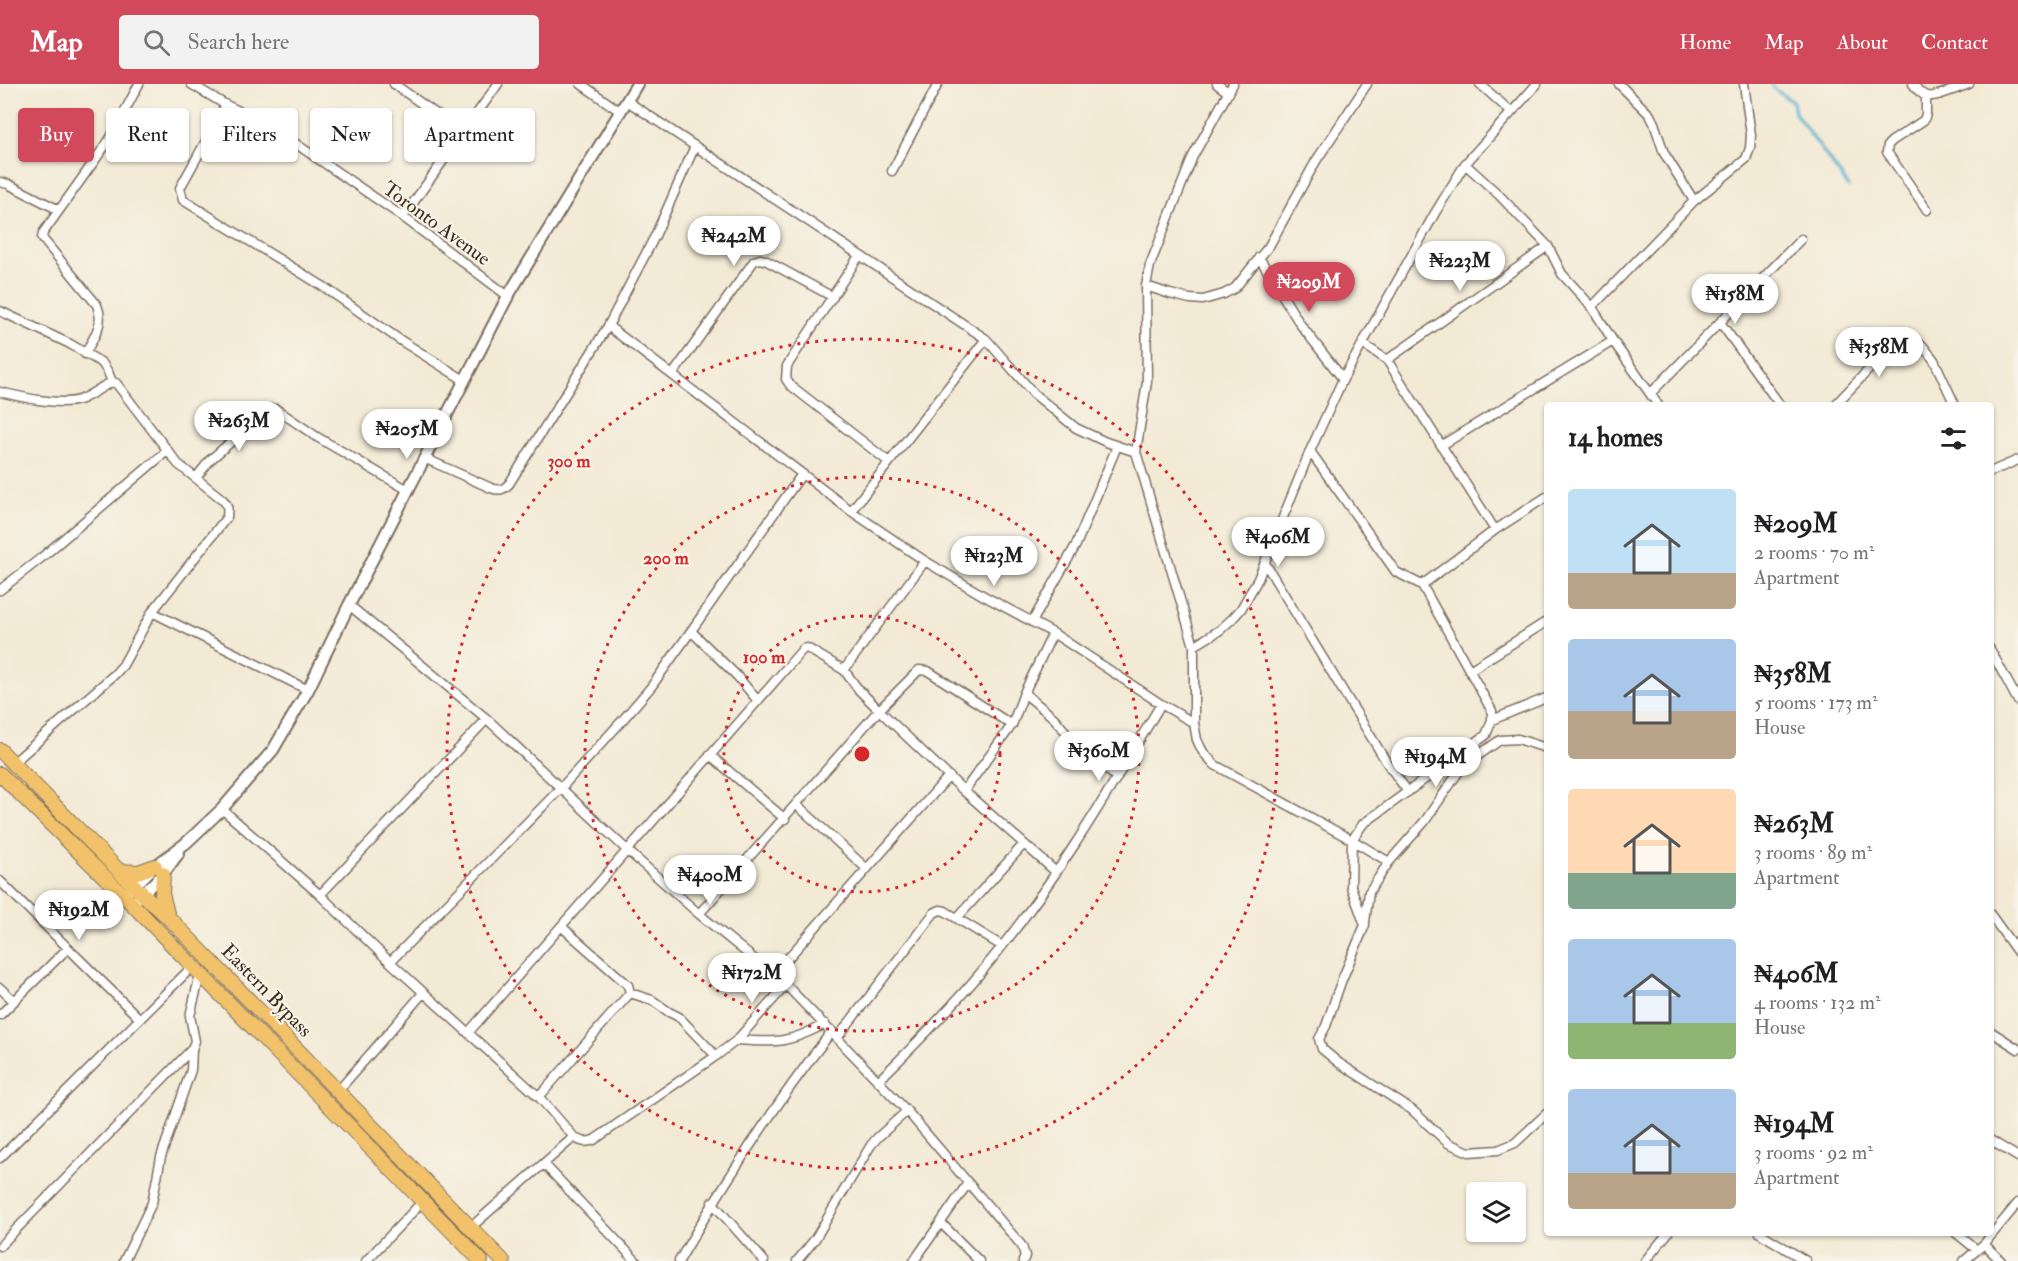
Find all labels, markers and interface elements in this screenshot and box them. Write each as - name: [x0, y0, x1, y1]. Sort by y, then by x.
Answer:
- search box: [119, 15, 539, 69]
- text: Map: [30, 25, 83, 60]
- icon: search: [140, 26, 173, 59]
- text: Search here: [188, 28, 289, 56]
- text: Home: [1679, 29, 1731, 56]
- text: Map: [1764, 29, 1804, 56]
- text: About: [1837, 29, 1888, 56]
- text: Contact: [1921, 29, 1988, 56]
- chip: Buy: [18, 108, 94, 162]
- chip: Rent: [106, 108, 189, 162]
- chip: Filters: [201, 108, 298, 162]
- chip: New: [310, 108, 392, 162]
- chip: Apartment: [404, 108, 535, 162]
- street label: Toronto Avenue: [378, 176, 496, 271]
- pin: ₦242M: [692, 216, 776, 267]
- text: ₦242M: [702, 223, 766, 248]
- pin: ₦223M: [1418, 241, 1502, 292]
- text: ₦223M: [1429, 248, 1491, 273]
- pin: ₦209M: [1267, 262, 1351, 313]
- text: ₦209M: [1277, 269, 1341, 294]
- pin: ₦158M: [1693, 274, 1777, 325]
- text: ₦158M: [1705, 281, 1765, 306]
- pin: ₦358M: [1837, 327, 1921, 378]
- text: ₦358M: [1849, 334, 1909, 359]
- pin: ₦263M: [197, 401, 281, 452]
- text: ₦263M: [208, 408, 270, 433]
- pin: ₦205M: [365, 409, 449, 460]
- text: ₦205M: [376, 416, 438, 441]
- text: 14 homes: [1568, 422, 1663, 454]
- icon: filters: [1937, 422, 1970, 455]
- text: 300 m: [547, 450, 592, 473]
- text: ₦209M: [1754, 508, 1838, 540]
- icon: home: [1616, 513, 1688, 585]
- pin: ₦406M: [1236, 517, 1320, 568]
- text: ₦406M: [1246, 524, 1310, 549]
- pin: ₦123M: [952, 536, 1036, 587]
- text: 2 rooms · 70 m²: [1754, 540, 1874, 565]
- text: ₦123M: [965, 543, 1023, 568]
- text: 200 m: [643, 547, 690, 570]
- text: Apartment: [1754, 565, 1839, 590]
- text: 100 m: [743, 646, 786, 669]
- text: ₦358M: [1754, 658, 1832, 690]
- icon: home: [1616, 663, 1688, 735]
- text: 5 rooms · 173 m²: [1754, 690, 1878, 715]
- text: House: [1754, 715, 1805, 740]
- pin: ₦360M: [1057, 731, 1141, 782]
- pin: ₦194M: [1394, 737, 1478, 788]
- text: ₦360M: [1068, 738, 1130, 763]
- centre of rings: [852, 744, 872, 764]
- text: ₦194M: [1405, 744, 1467, 769]
- text: ₦263M: [1754, 808, 1834, 840]
- icon: home: [1616, 813, 1688, 885]
- text: 3 rooms · 89 m²: [1754, 840, 1872, 865]
- pin: ₦400M: [668, 855, 752, 906]
- text: ₦400M: [677, 862, 743, 887]
- text: Apartment: [1754, 865, 1839, 890]
- pin: ₦192M: [37, 890, 121, 941]
- text: ₦192M: [48, 897, 110, 922]
- street label: Eastern Bypass: [215, 938, 317, 1043]
- pin: ₦172M: [710, 953, 794, 1004]
- text: ₦406M: [1754, 958, 1838, 990]
- text: ₦172M: [722, 960, 782, 985]
- icon: home: [1616, 963, 1688, 1035]
- text: 4 rooms · 132 m²: [1754, 990, 1881, 1015]
- text: House: [1754, 1015, 1805, 1040]
- text: ₦194M: [1754, 1108, 1834, 1140]
- icon: home: [1616, 1113, 1688, 1185]
- text: 3 rooms · 92 m²: [1754, 1140, 1873, 1165]
- text: Apartment: [1754, 1165, 1839, 1190]
- map controls: [1466, 1182, 1526, 1242]
- button: layers: [1466, 1182, 1526, 1242]

